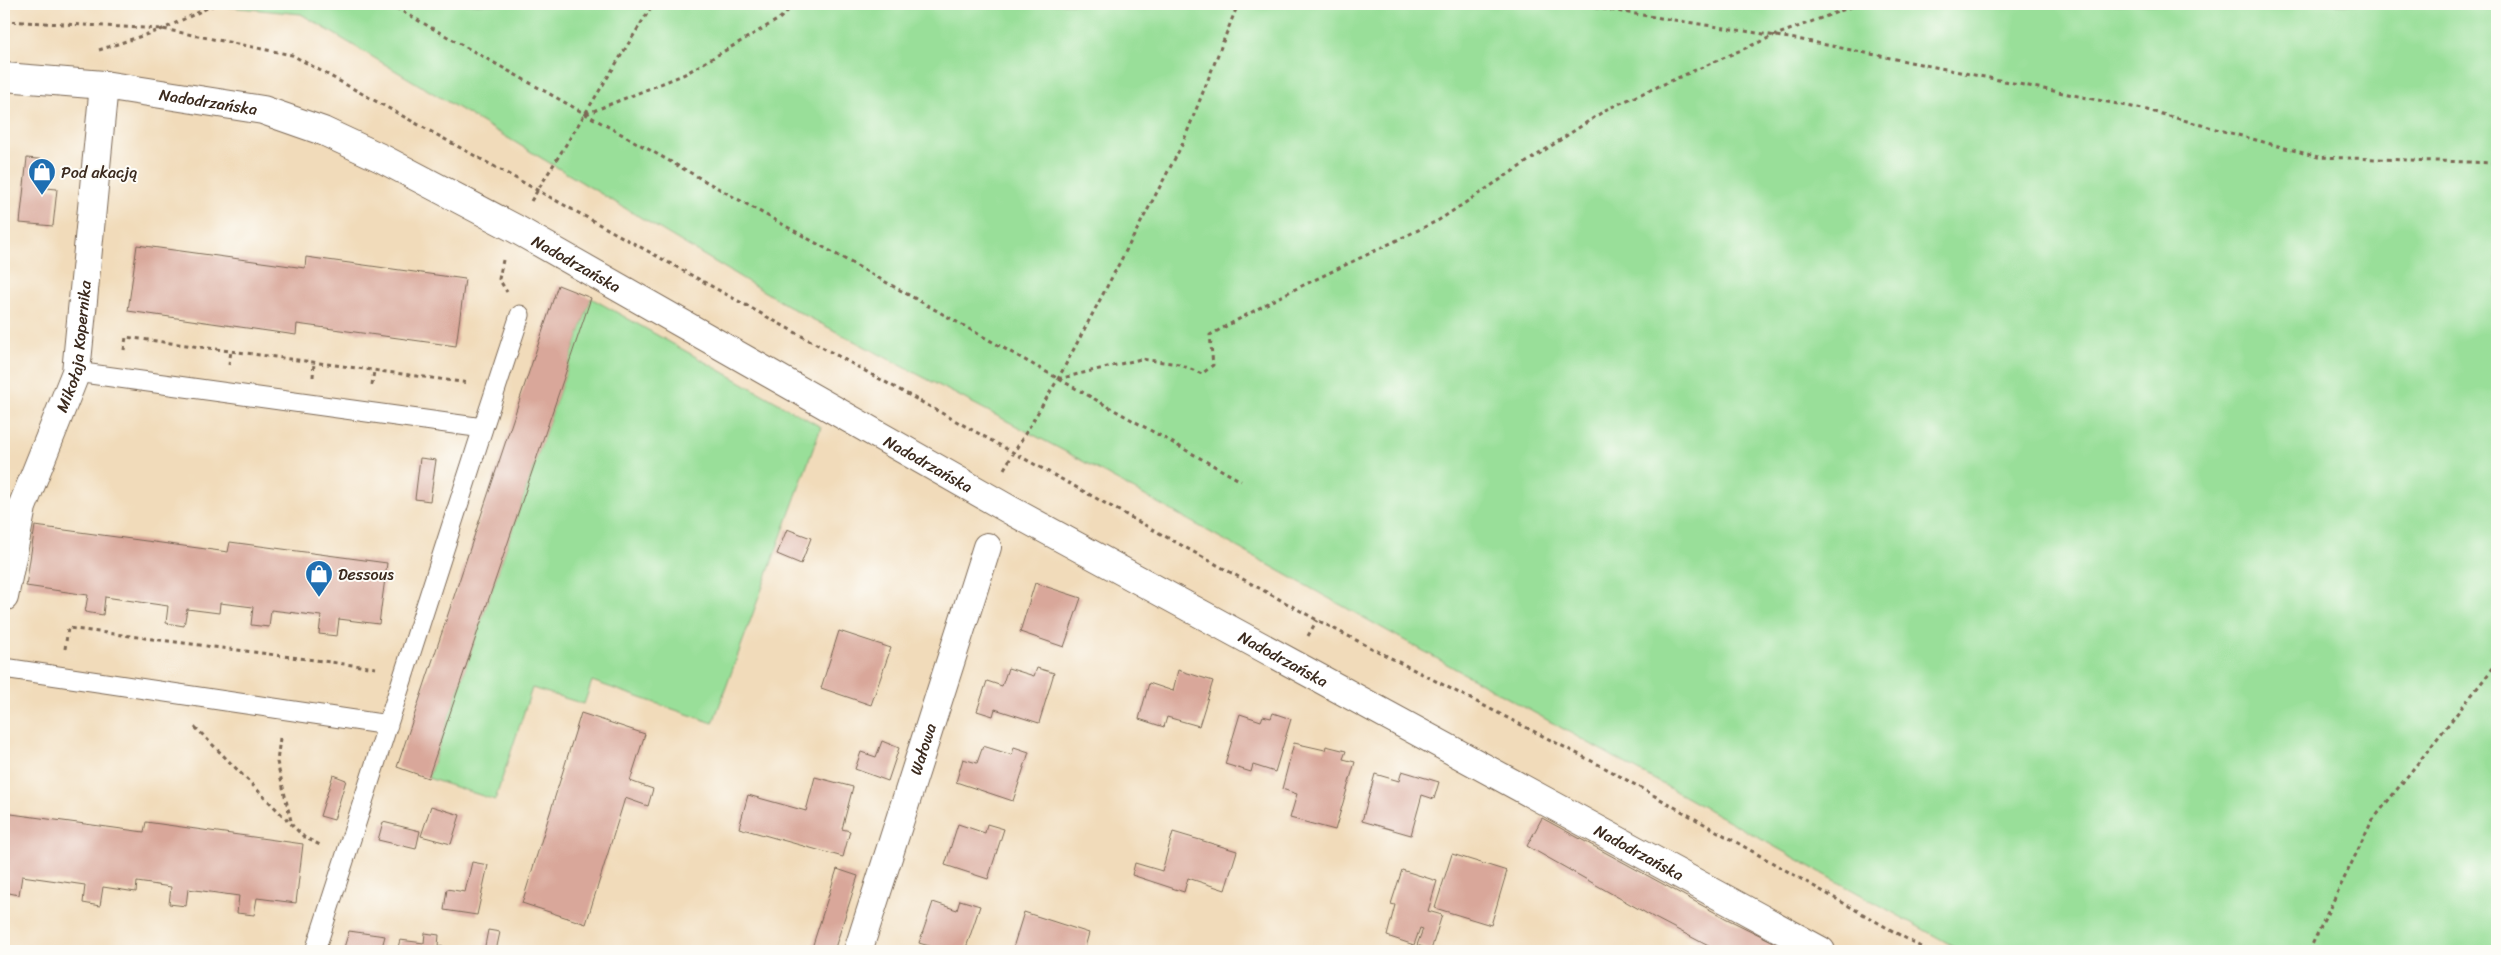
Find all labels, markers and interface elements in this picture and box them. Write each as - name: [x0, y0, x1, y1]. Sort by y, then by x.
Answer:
- street label: Nadodrzańska: [157, 80, 259, 124]
- shop icon: Pod akacją: [27, 157, 57, 196]
- place label: Pod akacją: [61, 158, 137, 187]
- street label: Nadodrzańska: [526, 227, 626, 301]
- street label: Mikołaja Kopernika: [47, 278, 100, 417]
- street label: Nadodrzańska: [878, 427, 978, 501]
- shop icon: Dessous: [304, 559, 334, 598]
- place label: Dessous: [338, 560, 394, 589]
- street label: Nadodrzańska: [1233, 623, 1334, 696]
- street label: Wałowa: [901, 720, 945, 779]
- street label: Nadodrzańska: [1589, 816, 1689, 889]

